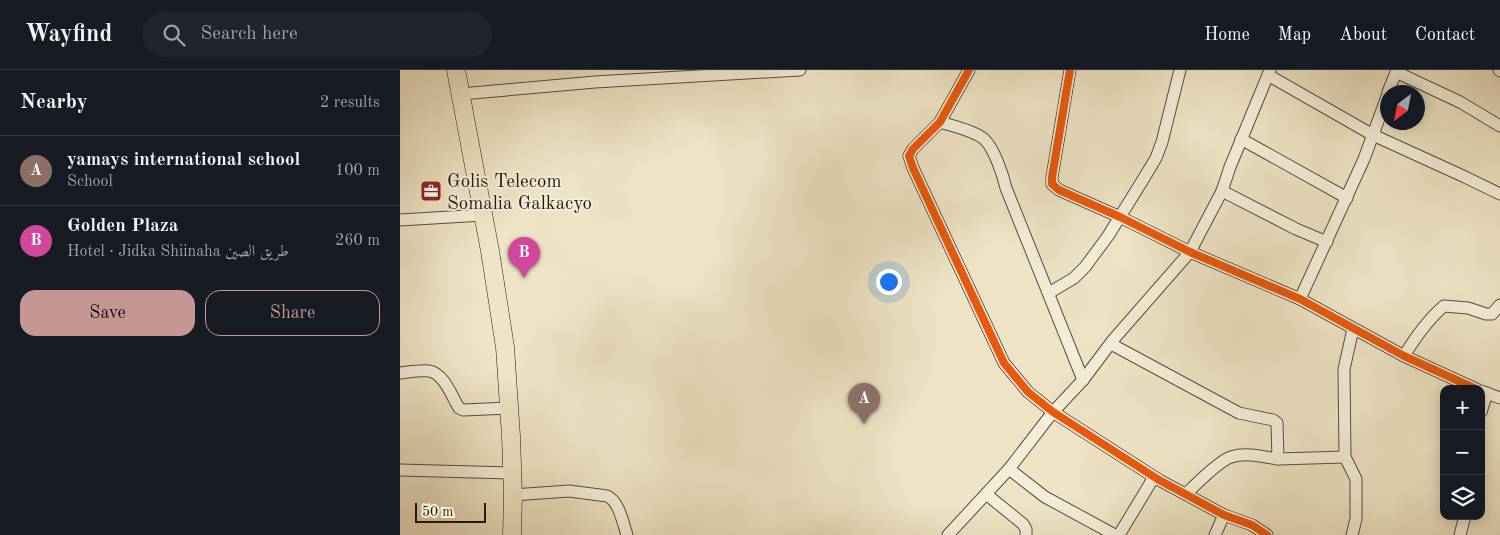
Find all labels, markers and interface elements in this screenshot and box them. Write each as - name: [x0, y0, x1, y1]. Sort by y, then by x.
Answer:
- search box: [142, 12, 492, 57]
- icon: search: [160, 21, 188, 49]
- text: Wayfind: [25, 23, 112, 47]
- text: Search here: [200, 25, 298, 44]
- text: Home: [1204, 26, 1250, 44]
- text: Map: [1278, 26, 1311, 44]
- text: About: [1339, 26, 1387, 44]
- text: Contact: [1415, 26, 1475, 44]
- north arrow: [1380, 85, 1425, 130]
- text: Nearby: [20, 92, 88, 113]
- text: 2 results: [320, 95, 380, 111]
- text: yamays international school: [67, 151, 300, 170]
- text: A: [30, 163, 42, 179]
- text: 100 m: [335, 163, 380, 179]
- place label: Golis Telecom Somalia Galkacyo: [447, 173, 592, 214]
- text: School: [67, 174, 113, 190]
- office icon: Golis Telecom Somalia Galkacyo: [419, 179, 443, 203]
- text: Golden Plaza: [67, 217, 178, 236]
- text: B: [30, 233, 42, 249]
- text: 260 m: [335, 233, 380, 249]
- pin: B: [508, 237, 540, 278]
- text: Hotel · Jidka Shiinaha طريق الصين: [67, 244, 289, 260]
- your location: [876, 269, 902, 295]
- button: Save: [20, 290, 195, 336]
- button: Share: [205, 290, 380, 336]
- pin: A: [848, 383, 880, 424]
- map controls: [1440, 385, 1485, 520]
- button: +: [1440, 385, 1485, 430]
- button: −: [1440, 430, 1485, 475]
- button: layers: [1440, 475, 1485, 520]
- scale bar: [415, 500, 486, 523]
- text: 50 m: [422, 505, 453, 519]

